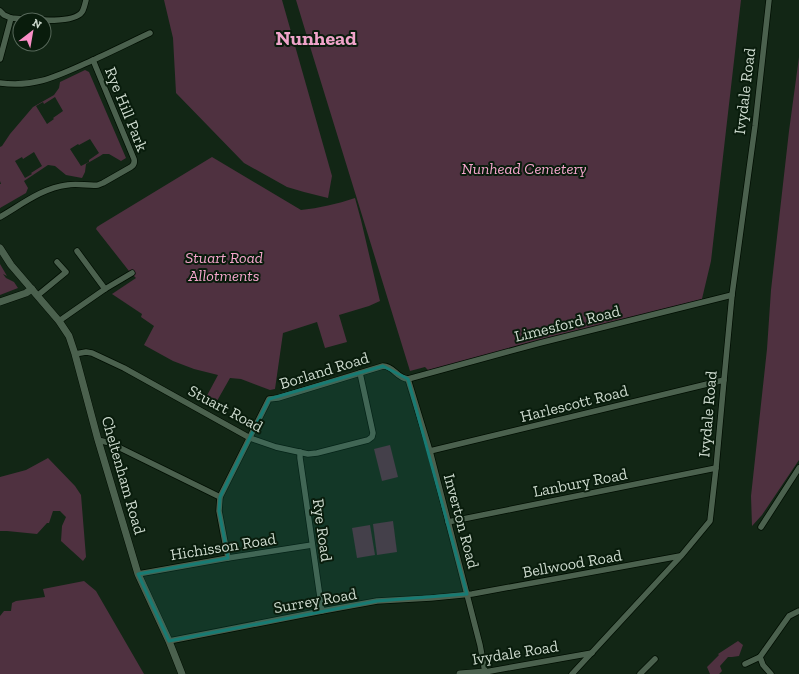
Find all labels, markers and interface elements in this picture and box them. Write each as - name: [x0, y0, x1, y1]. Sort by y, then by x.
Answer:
- north arrow: [12, 12, 52, 52]
- text: N: [30, 16, 44, 32]
- district label: Nunhead: [275, 26, 357, 50]
- street label: Ivydale Road: [730, 47, 759, 135]
- street label: Rye Hill Park: [101, 64, 152, 155]
- park label: Nunhead Cemetery: [462, 159, 587, 178]
- park label: Stuart Road Allotments: [185, 248, 263, 285]
- street label: Limesford Road: [512, 301, 622, 346]
- street label: Borland Road: [277, 348, 371, 393]
- street label: Ivydale Road: [694, 370, 721, 458]
- street label: Stuart Road: [185, 381, 267, 436]
- street label: Harlescott Road: [518, 381, 630, 426]
- street label: Cheltenham Road: [98, 414, 150, 537]
- street label: Lanbury Road: [531, 464, 629, 501]
- street label: Inverton Road: [440, 472, 483, 571]
- street label: Rye Road: [309, 497, 336, 563]
- street label: Hichisson Road: [169, 529, 278, 564]
- street label: Bellwood Road: [521, 545, 624, 582]
- street label: Surrey Road: [272, 584, 358, 617]
- street label: Ivydale Road: [471, 636, 560, 669]

